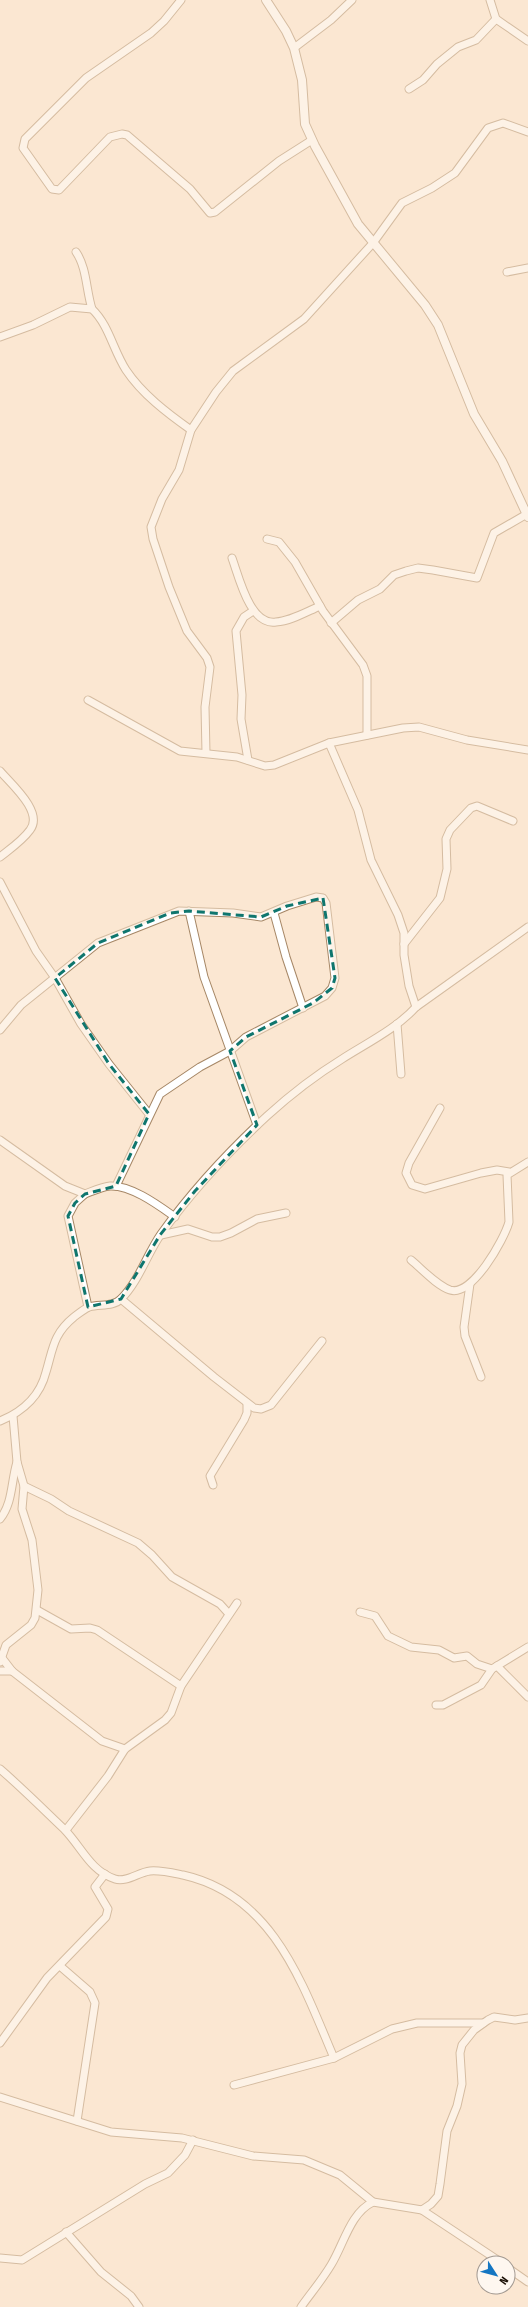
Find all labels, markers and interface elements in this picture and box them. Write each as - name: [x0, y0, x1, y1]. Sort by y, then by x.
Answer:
- north arrow: [476, 2255, 516, 2295]
- text: N: [496, 2274, 511, 2287]

